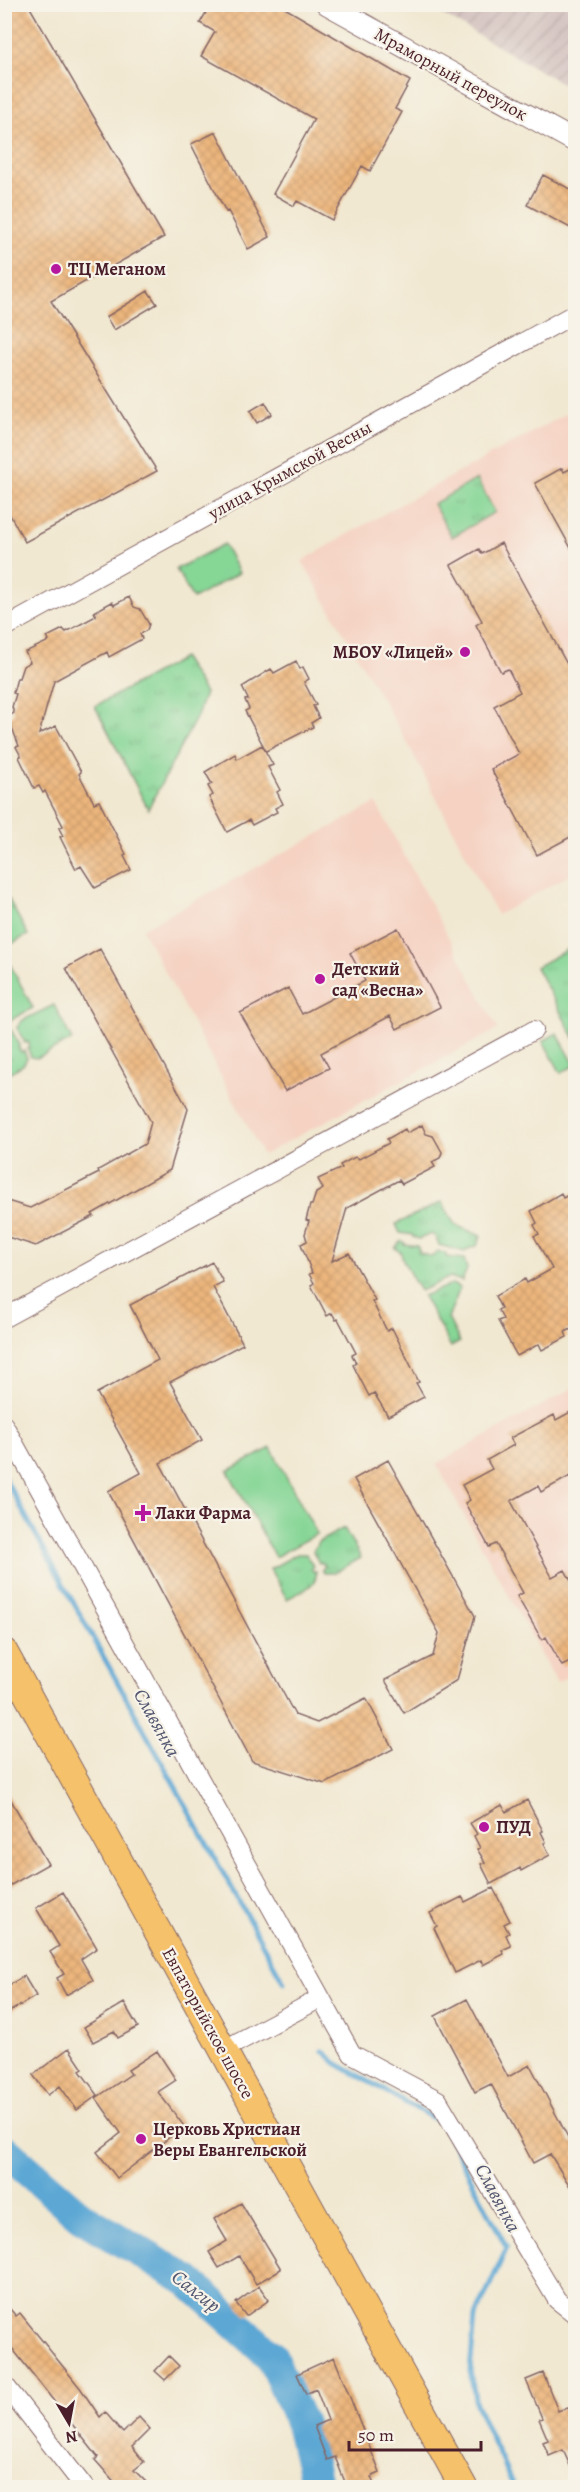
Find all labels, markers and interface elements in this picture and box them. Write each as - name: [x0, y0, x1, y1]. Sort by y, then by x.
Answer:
- street label: Мраморный переулок: [370, 22, 532, 126]
- place label: ТЦ Меганом: [68, 257, 166, 281]
- marker: ТЦ Меганом: [49, 262, 63, 276]
- street label: улица Крымской Весны: [203, 415, 376, 525]
- place label: МБОУ «Лицей»: [333, 640, 453, 664]
- marker: МБОУ «Лицей»: [458, 645, 472, 659]
- place label: Детский сад «Весна»: [332, 957, 423, 1002]
- marker: Детский сад «Весна»: [313, 972, 327, 986]
- place label: Лаки Фарма: [155, 1501, 252, 1525]
- marker: Лаки Фарма: [136, 1506, 150, 1520]
- water label: Славянка: [127, 1684, 187, 1762]
- place label: ПУД: [496, 1815, 531, 1839]
- marker: ПУД: [477, 1820, 491, 1834]
- street label: Евпаторийское шоссе: [156, 1943, 260, 2103]
- place label: Церковь Христиан Веры Евангельской: [153, 2117, 307, 2162]
- marker: Церковь Христиан Веры Евангельской: [134, 2132, 148, 2146]
- water label: Славянка: [469, 2159, 527, 2237]
- water label: Салгир: [166, 2263, 226, 2319]
- north arrow: [39, 2393, 99, 2453]
- scale bar: [349, 2414, 481, 2452]
- text: 50 m: [358, 2423, 394, 2447]
- text: N: [63, 2425, 79, 2449]

